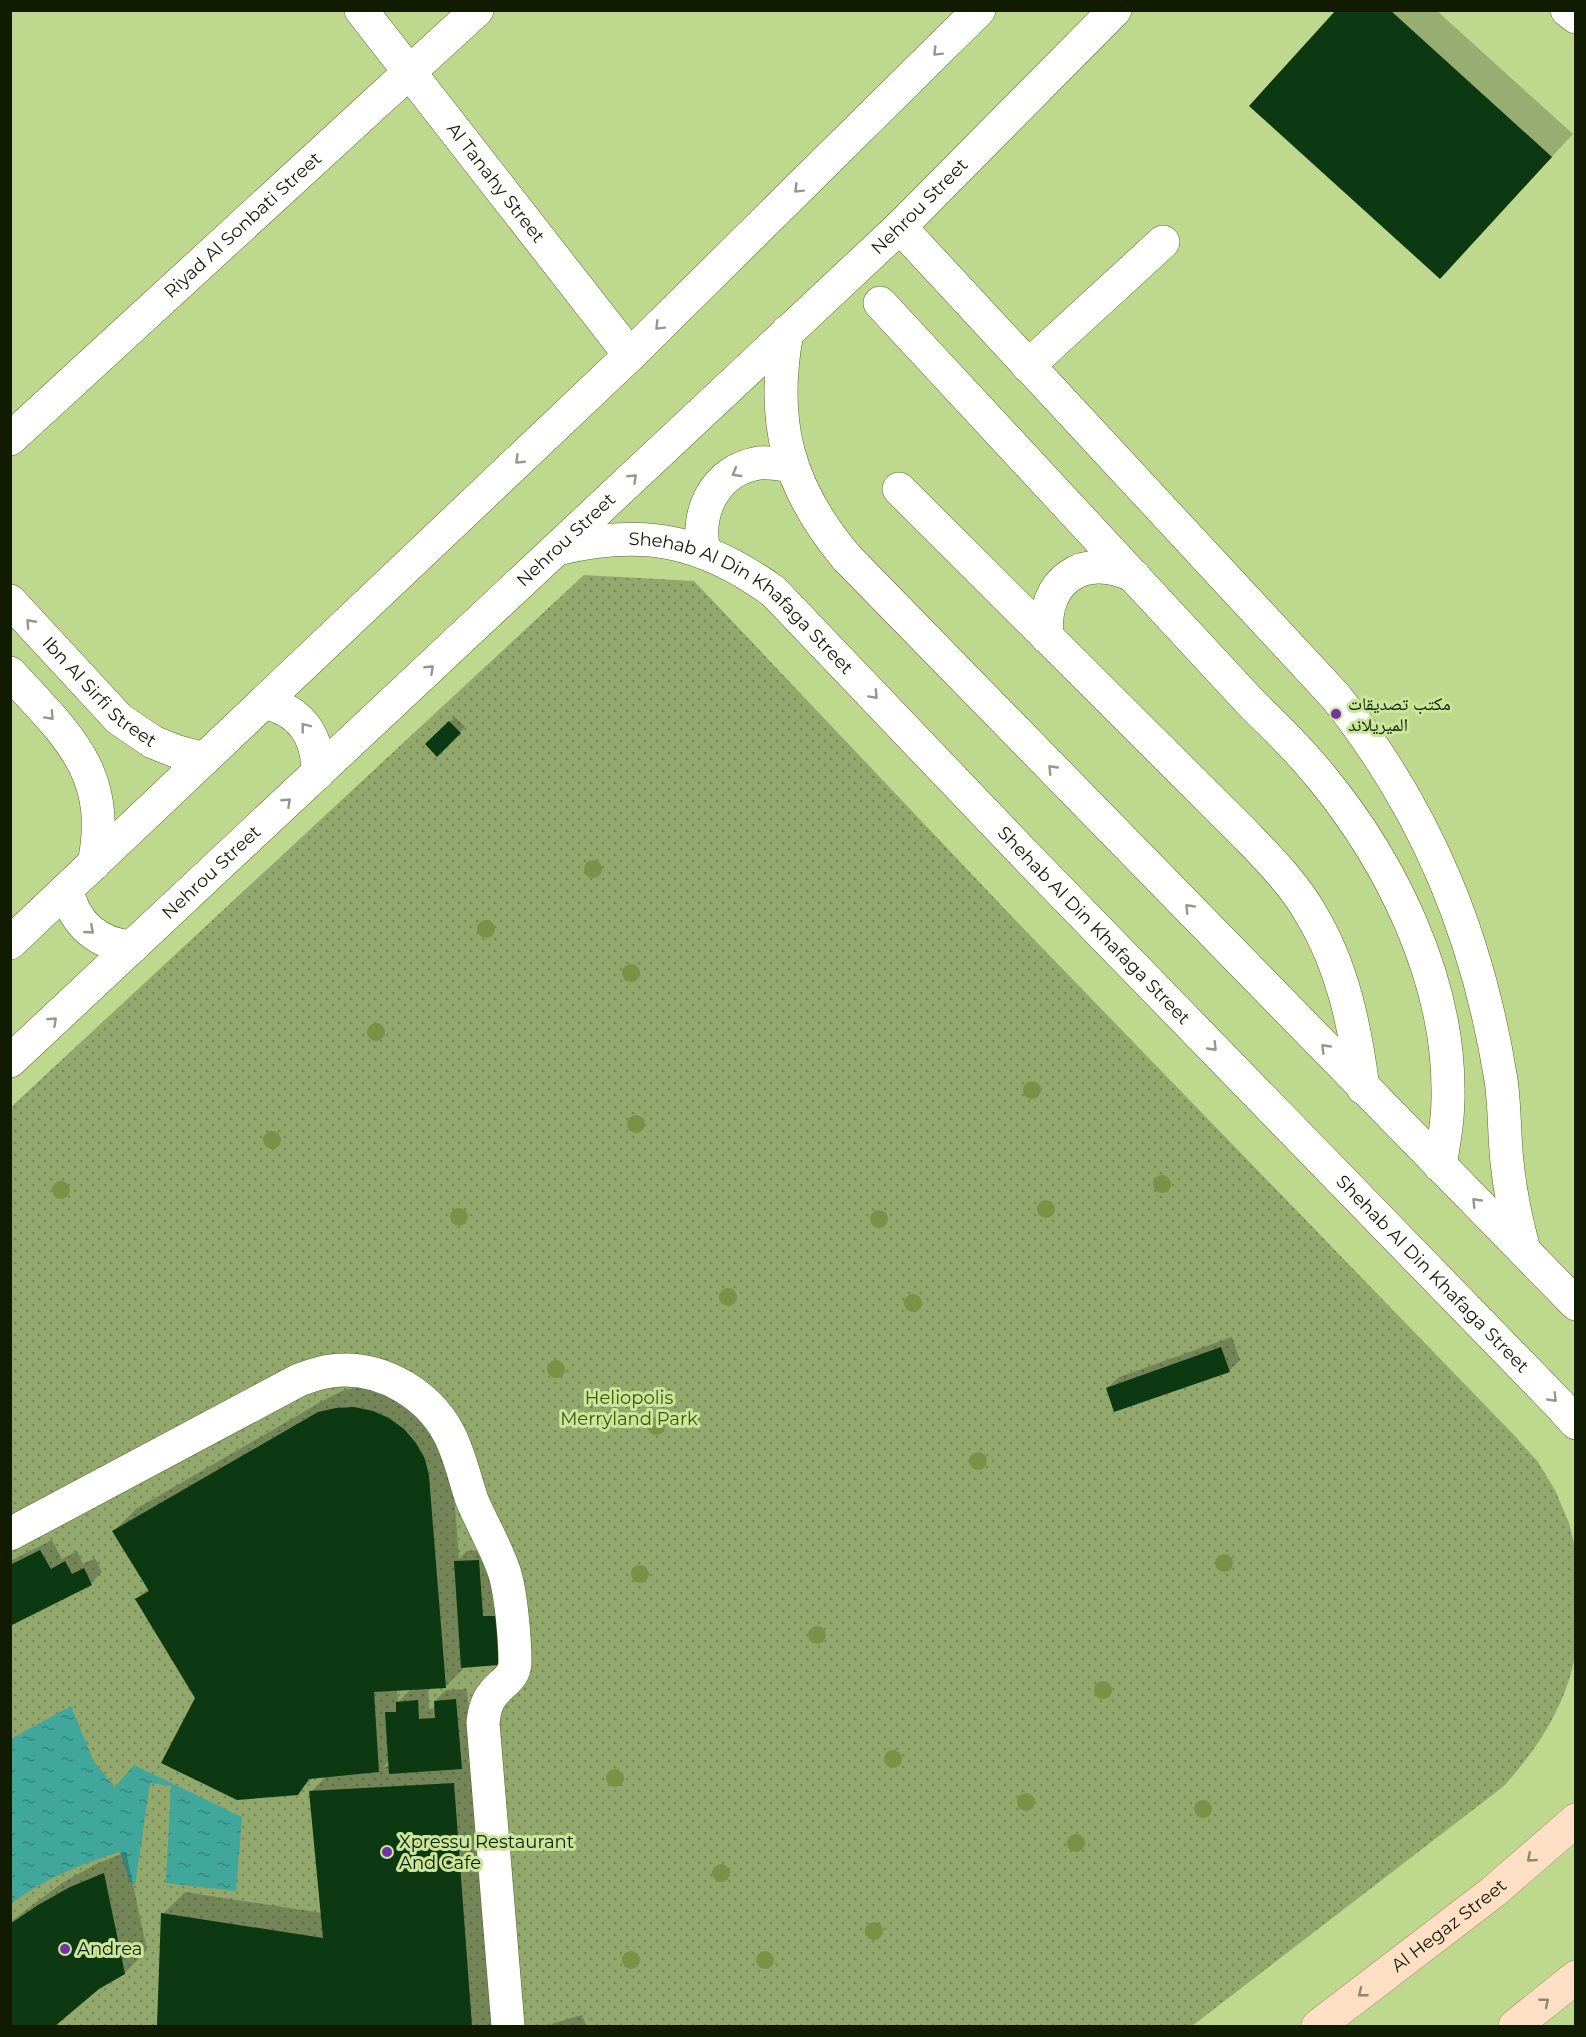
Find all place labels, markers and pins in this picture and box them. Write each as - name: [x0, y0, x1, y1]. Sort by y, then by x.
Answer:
- place label: مكتب تصديقات الميريلاند: [1348, 693, 1451, 736]
- marker: مكتب تصديقات الميريلاند: [1329, 707, 1343, 721]
- place label: Xpressu Restaurant And Cafe: [399, 1831, 574, 1874]
- marker: Xpressu Restaurant And Cafe: [380, 1845, 394, 1859]
- place label: Andrea: [77, 1938, 143, 1960]
- marker: Andrea: [58, 1942, 72, 1956]

